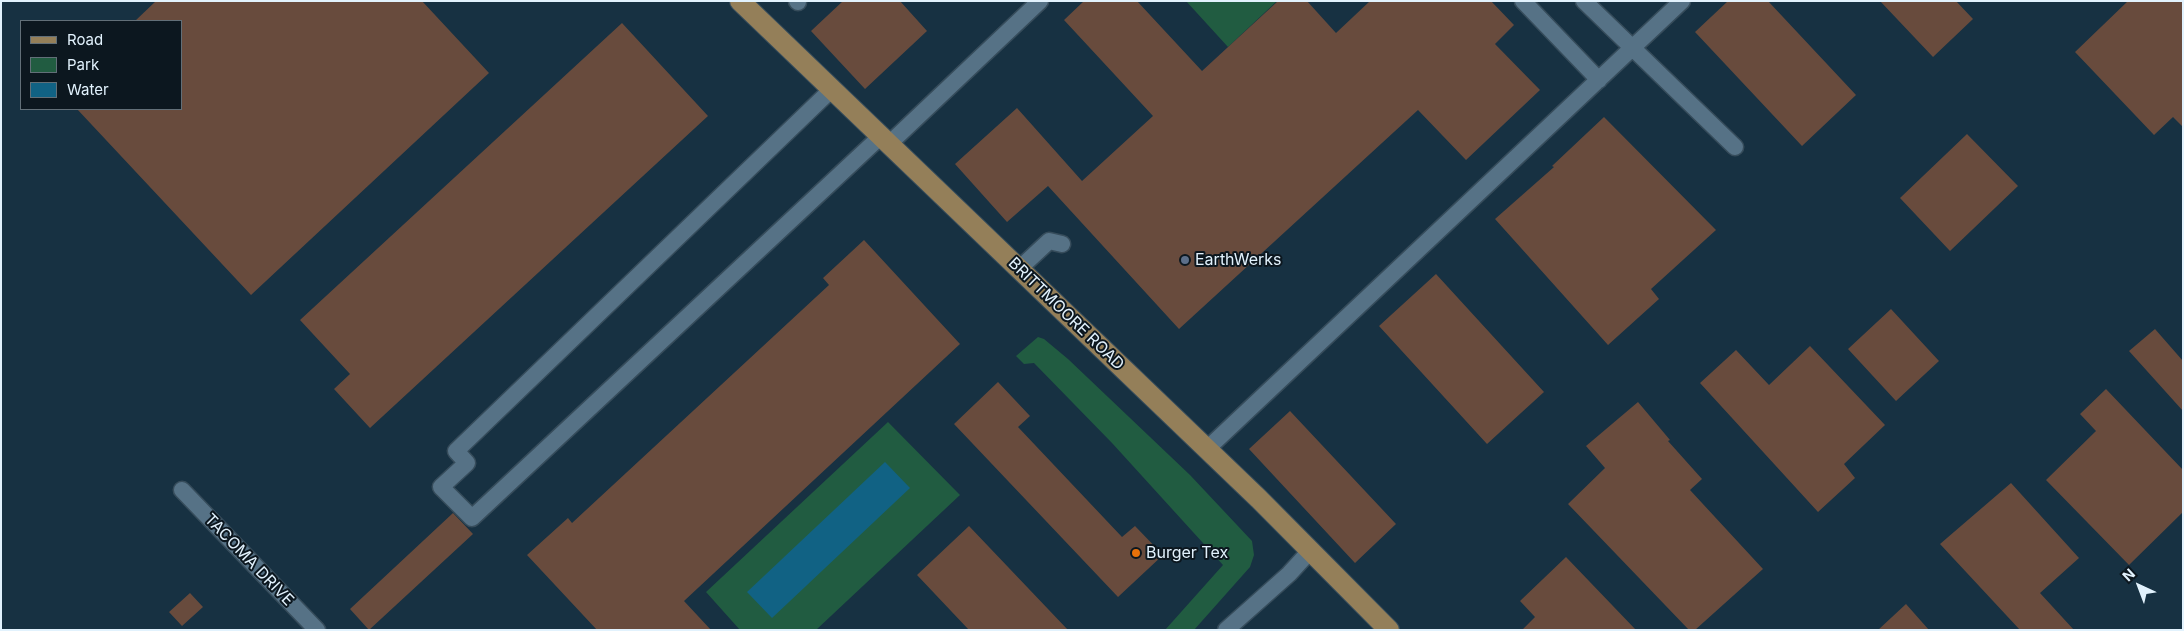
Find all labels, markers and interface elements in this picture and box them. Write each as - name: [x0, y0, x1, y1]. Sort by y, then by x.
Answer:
- legend: [20, 20, 182, 110]
- text: Road: [67, 30, 103, 49]
- text: Park: [67, 55, 99, 74]
- text: Water: [67, 80, 109, 99]
- place label: EarthWerks: [1195, 250, 1282, 270]
- street label: BRITTMOORE ROAD: [1004, 254, 1128, 374]
- marker: EarthWerks: [1179, 254, 1191, 266]
- street label: TACOMA DRIVE: [200, 510, 298, 610]
- place label: Burger Tex: [1146, 543, 1228, 563]
- marker: Burger Tex: [1130, 547, 1142, 559]
- north arrow: [2114, 561, 2164, 611]
- text: N: [2119, 565, 2138, 585]

